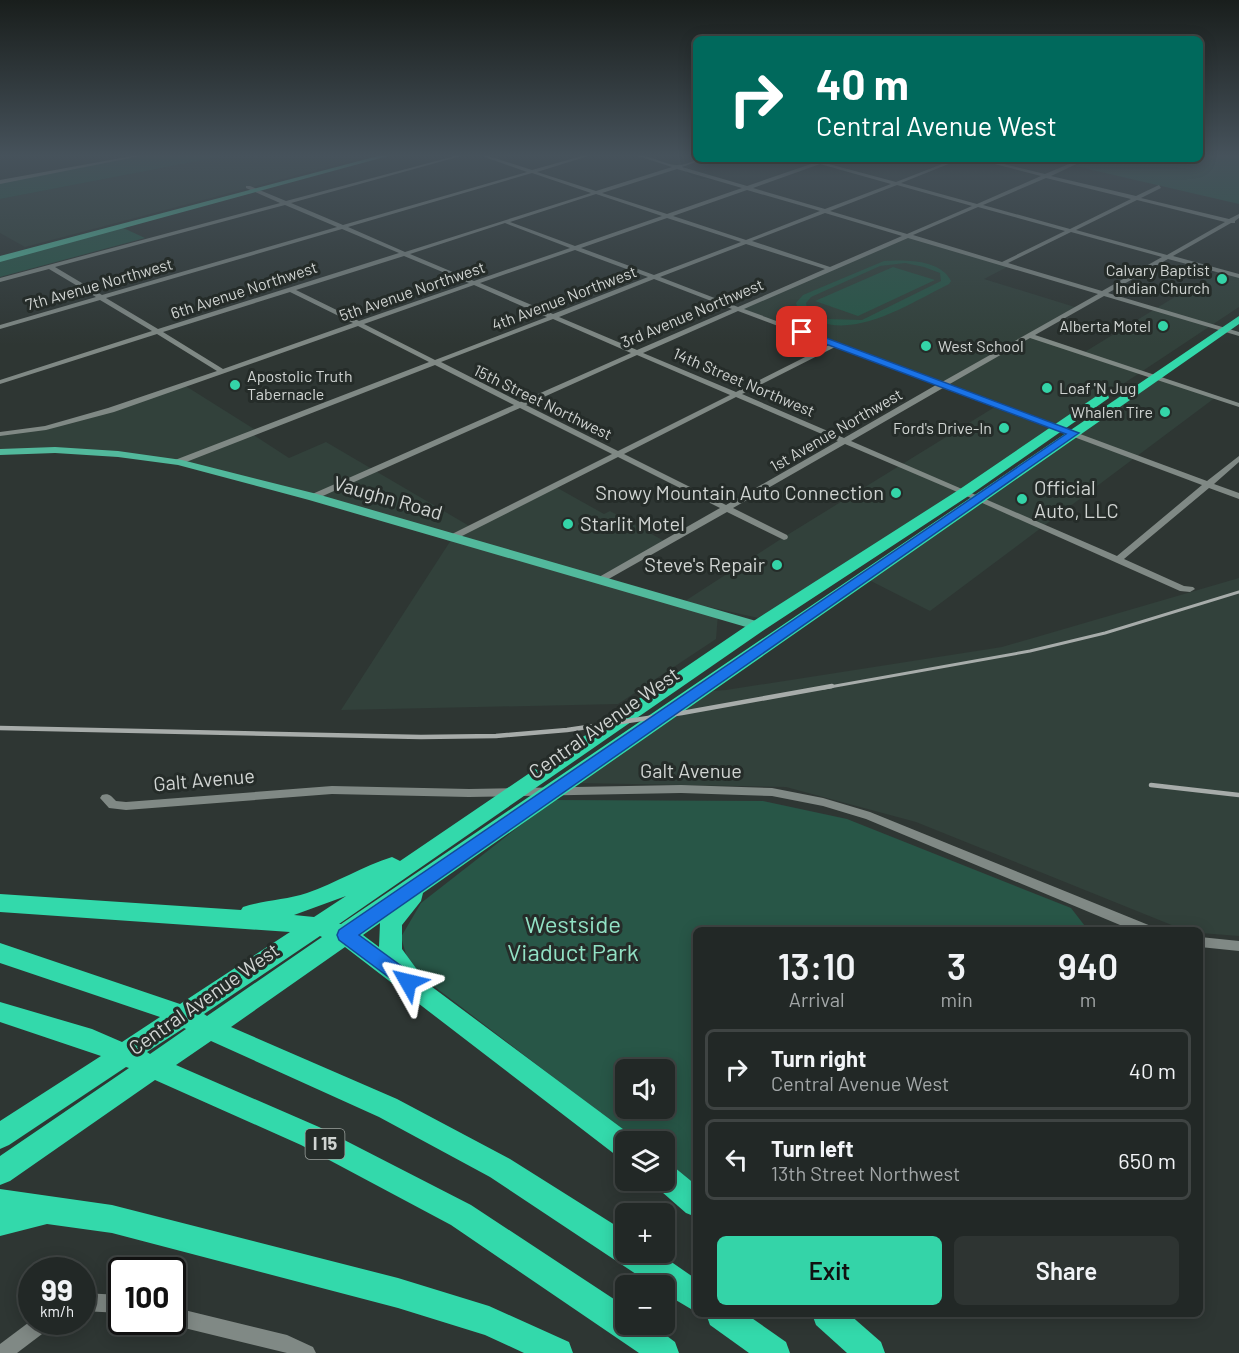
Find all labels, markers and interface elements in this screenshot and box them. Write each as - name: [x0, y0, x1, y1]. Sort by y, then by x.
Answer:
- text: 40 m: [816, 58, 909, 108]
- icon: right: [717, 60, 795, 138]
- text: Central Avenue West: [816, 109, 1057, 141]
- street label: 7th Avenue Northwest: [23, 253, 175, 314]
- street label: 6th Avenue Northwest: [168, 257, 320, 322]
- street label: 5th Avenue Northwest: [336, 257, 487, 324]
- place label: Calvary Baptist Indian Church: [1106, 260, 1210, 297]
- street label: 4th Avenue Northwest: [489, 261, 639, 334]
- marker: Calvary Baptist Indian Church: [1215, 272, 1229, 286]
- street label: 3rd Avenue Northwest: [618, 274, 766, 351]
- pin: [776, 306, 827, 357]
- icon: arrive: [785, 315, 818, 348]
- place label: Alberta Motel: [1059, 316, 1151, 335]
- marker: Alberta Motel: [1156, 319, 1170, 333]
- place label: West School: [938, 336, 1024, 355]
- marker: West School: [919, 339, 933, 353]
- street label: 14th Street Northwest: [671, 343, 818, 420]
- street label: 15th Street Northwest: [471, 360, 615, 443]
- place label: Apostolic Truth Tabernacle: [247, 366, 353, 403]
- marker: Apostolic Truth Tabernacle: [228, 378, 242, 392]
- place label: Loaf 'N Jug: [1059, 378, 1136, 397]
- marker: Loaf 'N Jug: [1040, 381, 1054, 395]
- street label: 1st Avenue Northwest: [766, 384, 905, 475]
- place label: Whalen Tire: [1071, 402, 1153, 421]
- marker: Whalen Tire: [1158, 405, 1172, 419]
- place label: Ford's Drive-In: [893, 418, 992, 437]
- marker: Ford's Drive-In: [997, 421, 1011, 435]
- street label: Vaughn Road: [331, 470, 446, 524]
- place label: Official Auto, LLC: [1034, 475, 1119, 522]
- place label: Snowy Mountain Auto Connection: [595, 480, 884, 504]
- marker: Snowy Mountain Auto Connection: [889, 486, 903, 500]
- marker: Official Auto, LLC: [1015, 492, 1029, 506]
- place label: Starlit Motel: [580, 511, 685, 535]
- marker: Starlit Motel: [561, 517, 575, 531]
- place label: Steve's Repair: [644, 552, 765, 576]
- marker: Steve's Repair: [770, 558, 784, 572]
- street label: Central Avenue West: [523, 661, 683, 783]
- street label: Galt Avenue: [640, 758, 742, 782]
- street label: Galt Avenue: [152, 763, 256, 795]
- park label: Westside Viaduct Park: [507, 909, 639, 966]
- street label: Central Avenue West: [123, 937, 283, 1059]
- text: 13:10: [778, 944, 856, 987]
- text: 3: [947, 944, 966, 987]
- text: 940: [1058, 944, 1118, 987]
- position arrow: [376, 950, 440, 1014]
- text: Arrival: [789, 987, 845, 1011]
- text: min: [940, 987, 973, 1011]
- text: m: [1080, 987, 1096, 1011]
- text: Turn right: [771, 1045, 866, 1071]
- icon: right: [720, 1053, 753, 1086]
- text: 40 m: [1129, 1057, 1176, 1083]
- map controls: [615, 1059, 675, 1335]
- button: sound: [615, 1059, 675, 1119]
- text: Central Avenue West: [771, 1071, 949, 1095]
- road number: I 15: [306, 1129, 344, 1159]
- button: layers: [615, 1131, 675, 1191]
- text: Turn left: [771, 1135, 854, 1161]
- icon: left: [720, 1143, 753, 1176]
- text: 650 m: [1118, 1147, 1176, 1173]
- text: 13th Street Northwest: [771, 1161, 960, 1185]
- button: +: [615, 1203, 675, 1263]
- button: Exit: [717, 1236, 942, 1305]
- button: Share: [954, 1236, 1179, 1305]
- speed limit sign: 100: [108, 1257, 186, 1335]
- text: 99: [41, 1271, 73, 1307]
- button: −: [615, 1275, 675, 1335]
- text: km/h: [40, 1302, 74, 1320]

